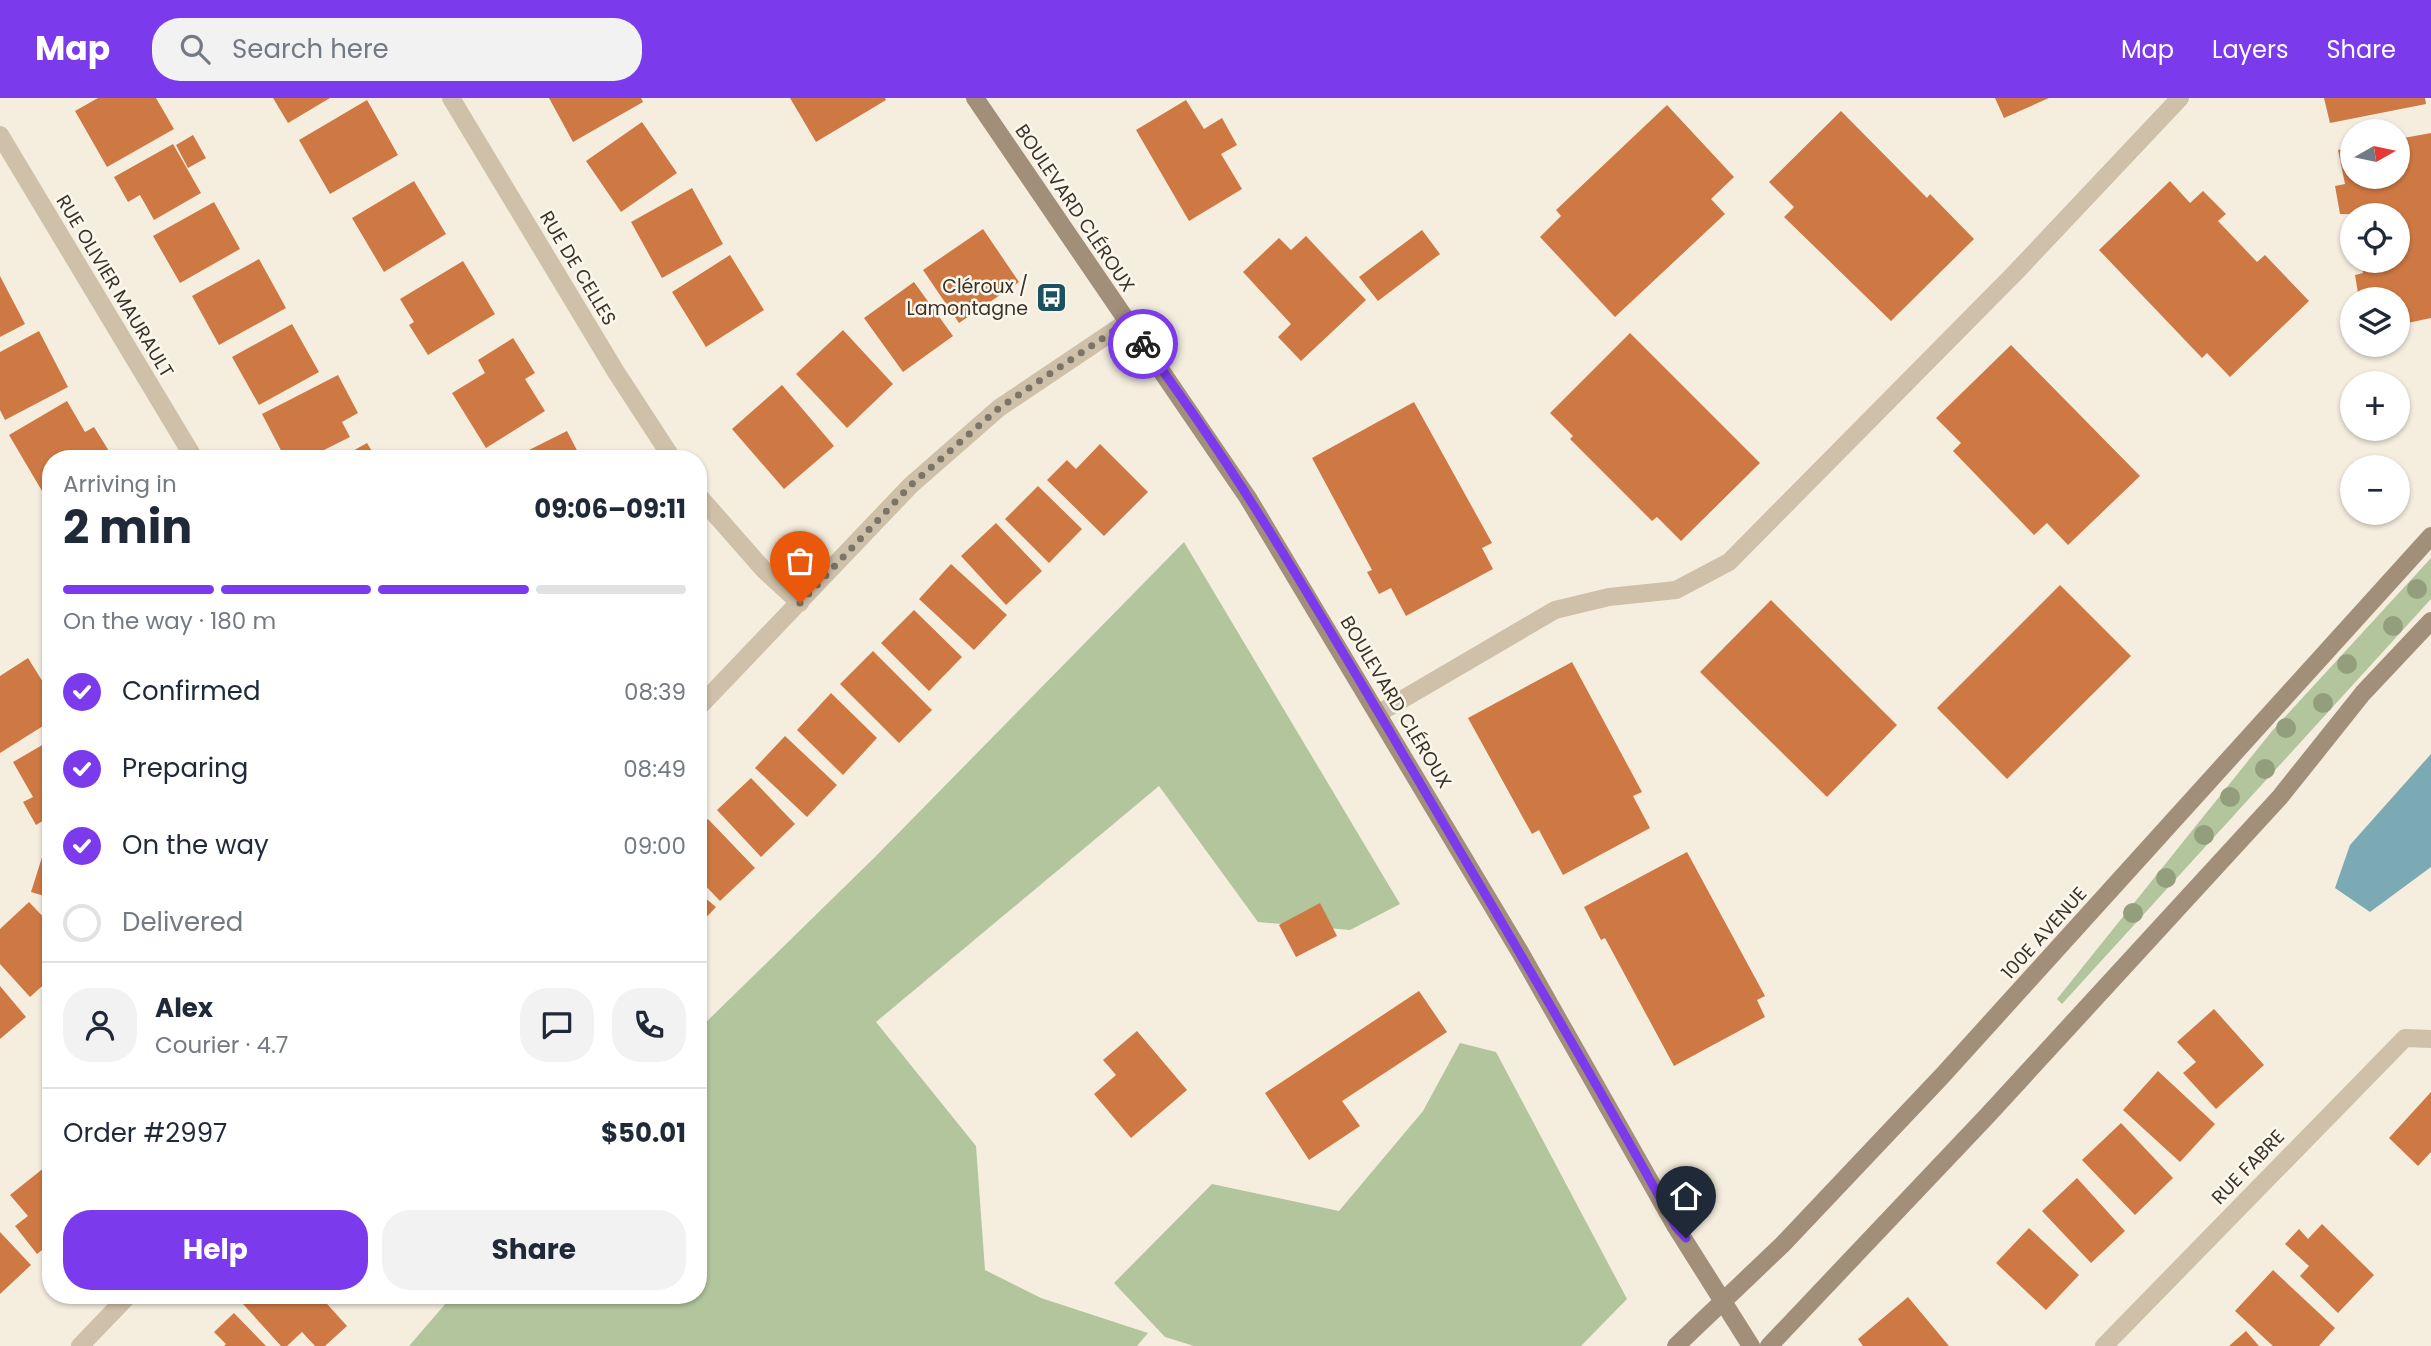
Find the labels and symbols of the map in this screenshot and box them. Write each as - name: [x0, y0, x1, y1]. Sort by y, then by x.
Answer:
- street label: BOULEVARD CLÉROUX: [1009, 119, 1141, 297]
- north arrow: [2340, 119, 2410, 189]
- street label: RUE OLIVIER MAURAULT: [50, 190, 180, 382]
- street label: RUE DE CELLES: [533, 206, 623, 330]
- place label: Cléroux / Lamontagne: [907, 273, 1028, 322]
- bus stop icon: Cléroux / Lamontagne: [1034, 280, 1068, 314]
- courier: [1108, 309, 1178, 379]
- pin: [770, 531, 830, 603]
- street label: BOULEVARD CLÉROUX: [1334, 611, 1458, 793]
- street label: 100E AVENUE: [1995, 881, 2093, 985]
- street label: RUE FABRE: [2205, 1124, 2291, 1210]
- pin: [1656, 1166, 1716, 1238]

